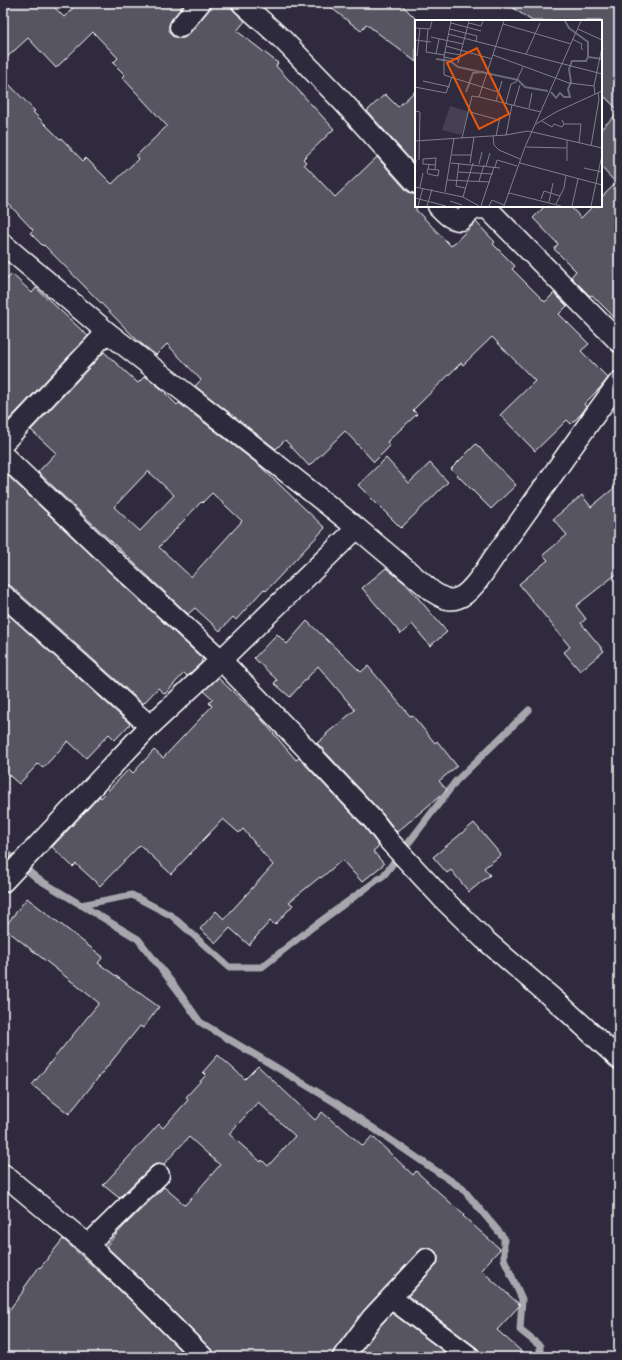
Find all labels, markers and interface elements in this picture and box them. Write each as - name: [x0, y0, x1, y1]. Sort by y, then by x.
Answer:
- inset map: [415, 20, 602, 207]

